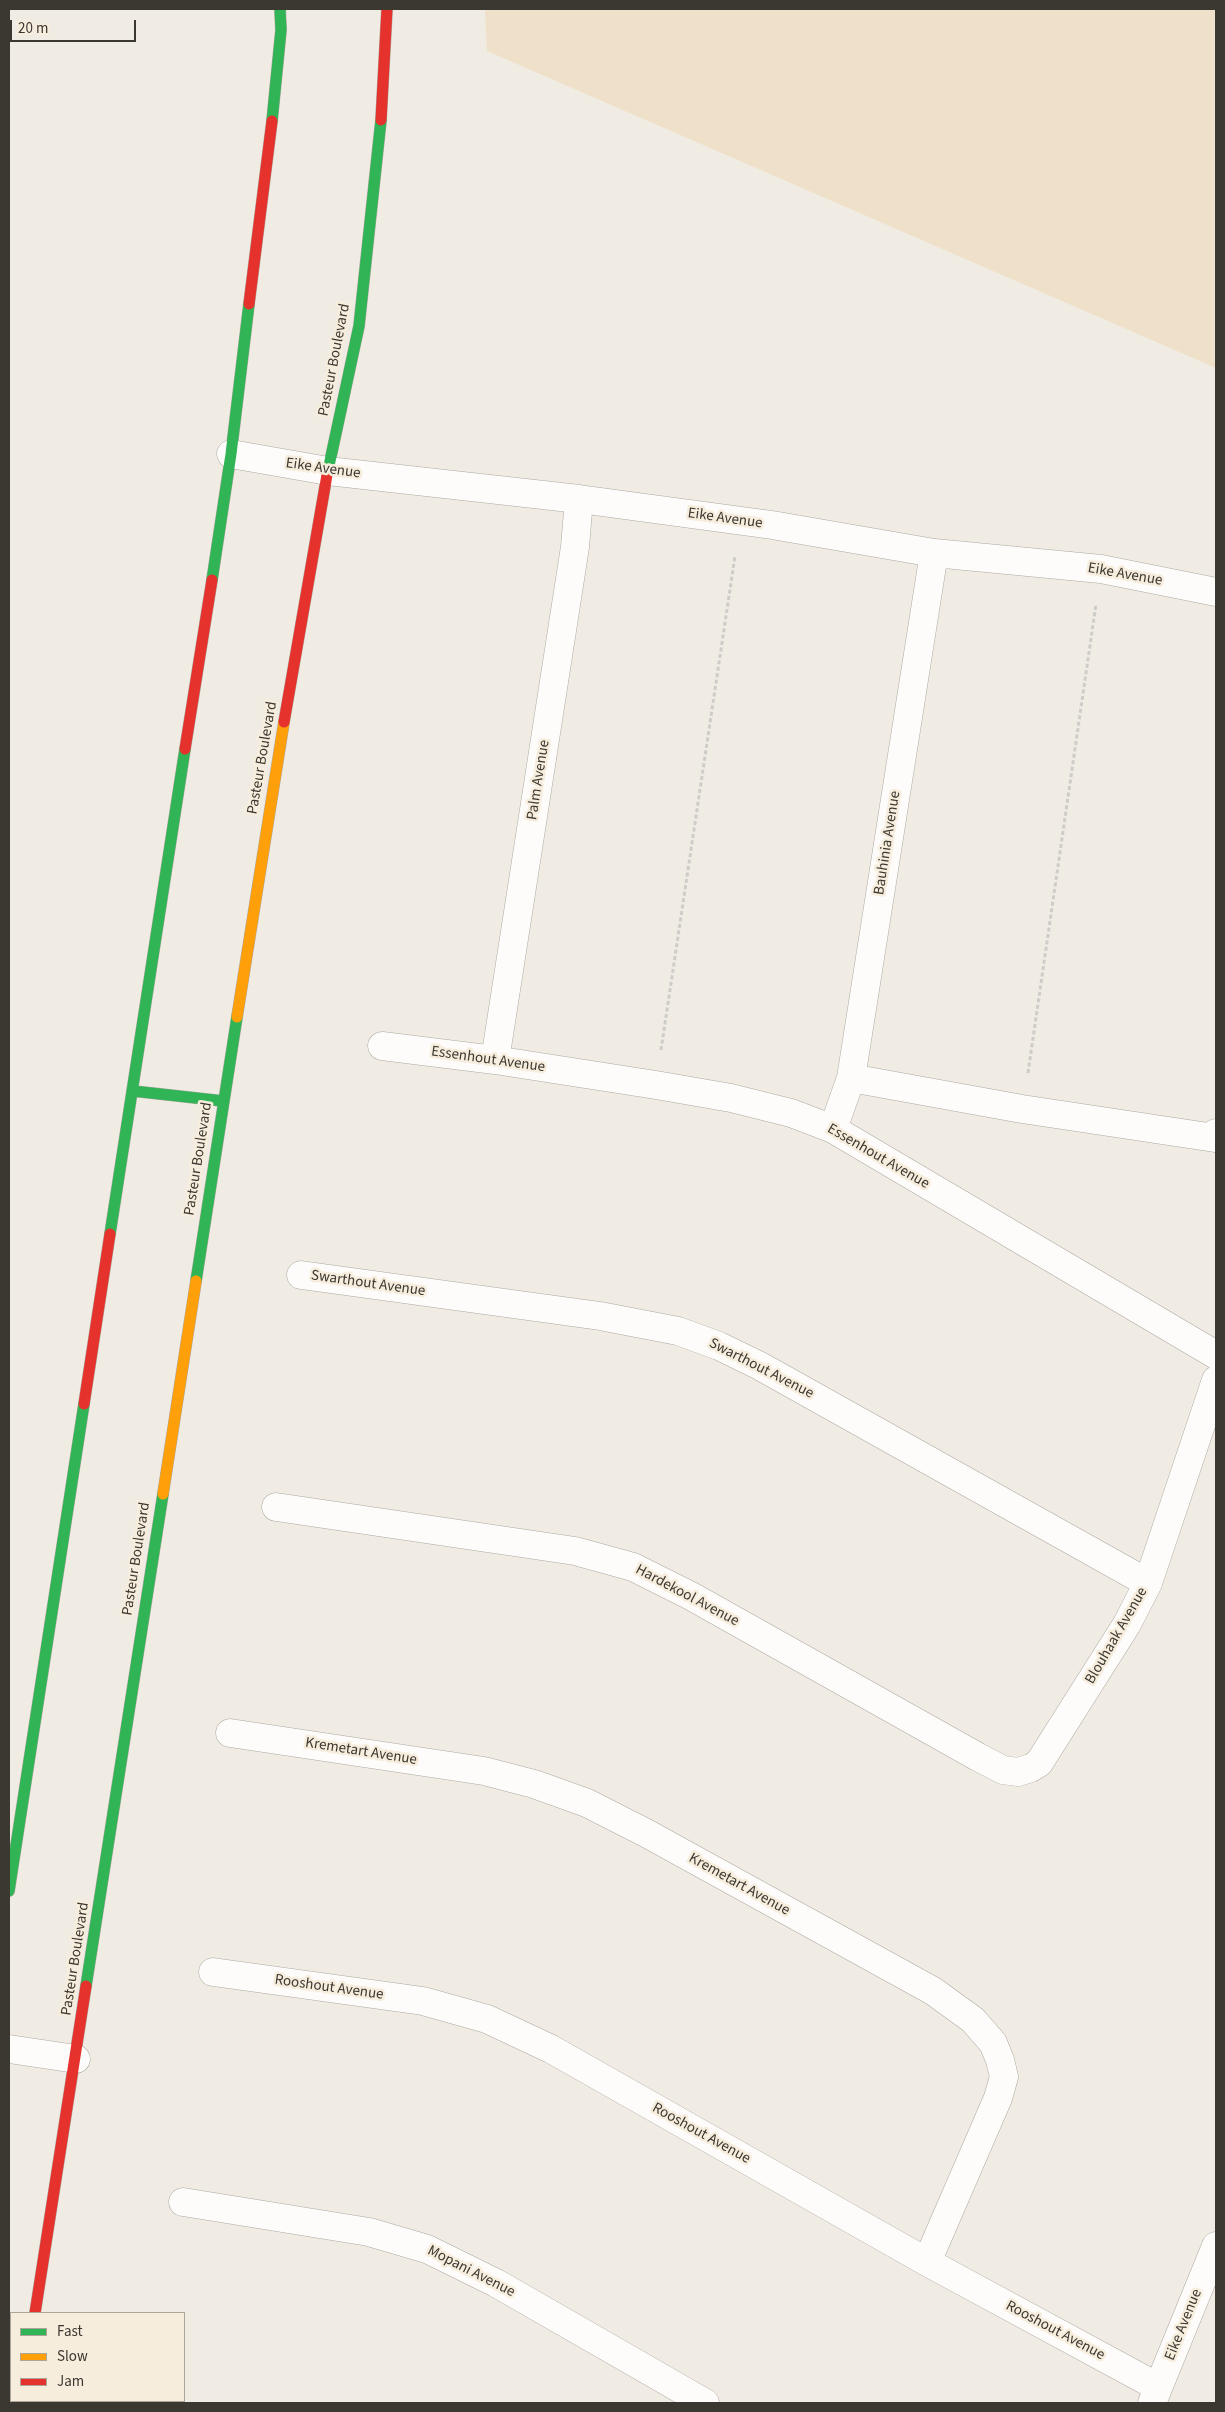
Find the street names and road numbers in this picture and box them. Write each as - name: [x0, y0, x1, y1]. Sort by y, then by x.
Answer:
- street label: Pasteur Boulevard: [315, 302, 355, 418]
- street label: Eike Avenue: [284, 455, 362, 483]
- street label: Eike Avenue: [686, 505, 764, 533]
- street label: Eike Avenue: [1086, 560, 1164, 590]
- street label: Pasteur Boulevard: [244, 700, 282, 816]
- street label: Palm Avenue: [524, 739, 554, 821]
- street label: Bauhinia Avenue: [871, 790, 905, 896]
- street label: Essenhout Avenue: [430, 1043, 546, 1077]
- street label: Pasteur Boulevard: [181, 1101, 217, 1217]
- street label: Essenhout Avenue: [824, 1120, 932, 1194]
- street label: Swarthout Avenue: [310, 1267, 426, 1301]
- street label: Swarthout Avenue: [706, 1335, 816, 1403]
- street label: Pasteur Boulevard: [119, 1501, 155, 1617]
- street label: Hardekool Avenue: [632, 1561, 742, 1631]
- street label: Blouhaak Avenue: [1082, 1584, 1152, 1688]
- street label: Kremetart Avenue: [304, 1734, 418, 1770]
- street label: Kremetart Avenue: [685, 1850, 793, 1920]
- street label: Pasteur Boulevard: [58, 1901, 94, 2017]
- street label: Rooshout Avenue: [273, 1971, 385, 2005]
- street label: Rooshout Avenue: [649, 2100, 753, 2168]
- street label: Mopani Avenue: [424, 2242, 518, 2302]
- street label: Eike Avenue: [1162, 2287, 1206, 2363]
- street label: Rooshout Avenue: [1002, 2297, 1108, 2365]

